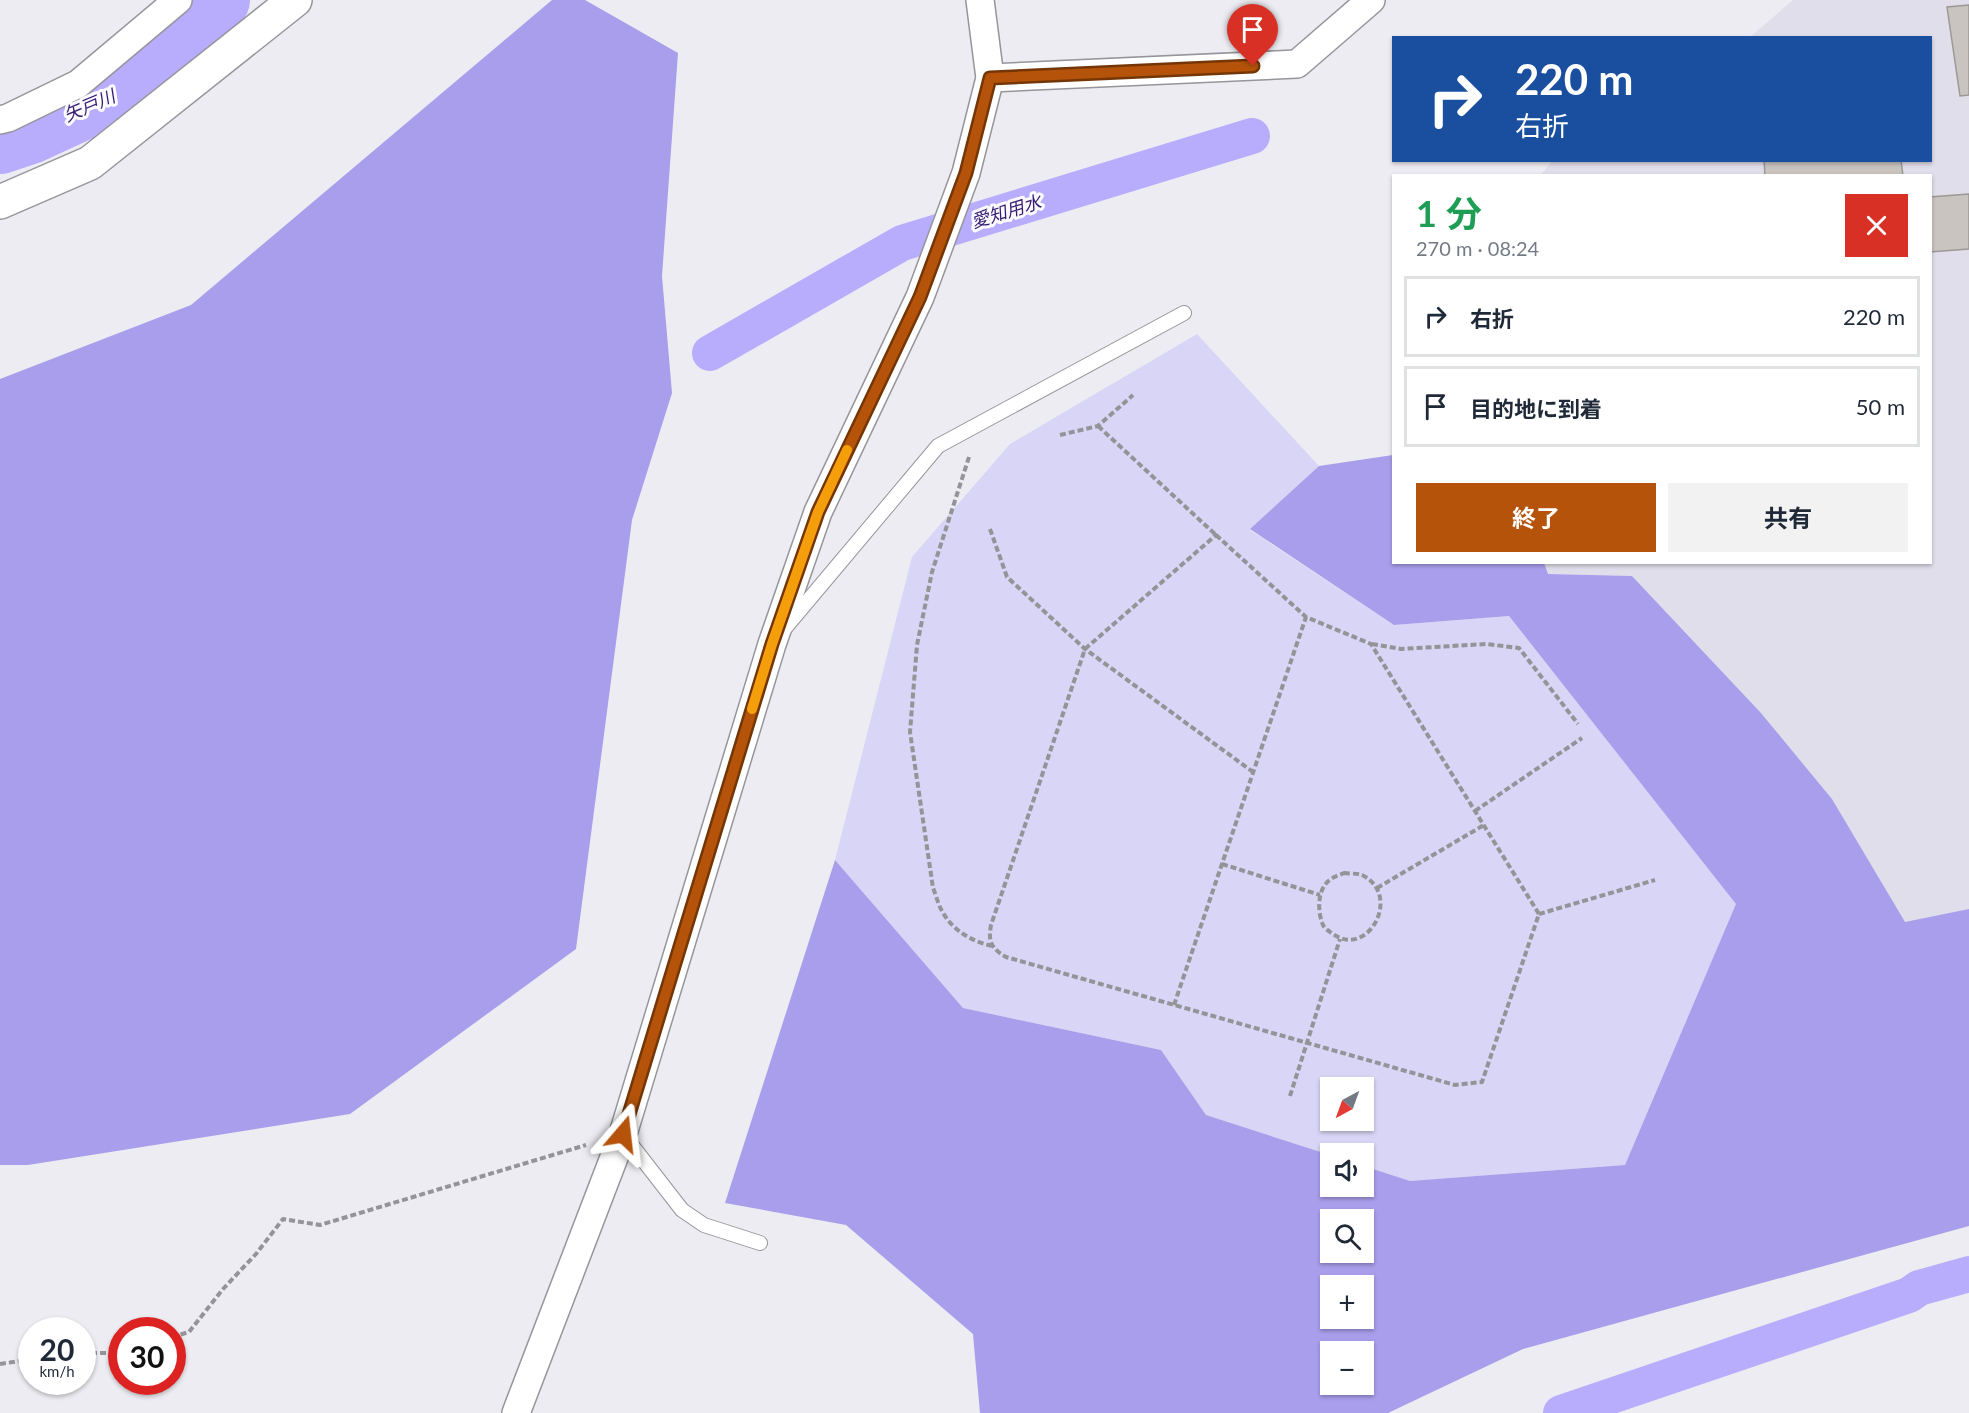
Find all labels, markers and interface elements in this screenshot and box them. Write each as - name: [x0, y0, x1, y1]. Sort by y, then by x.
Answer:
- pin: [1227, 4, 1278, 66]
- icon: arrive: [1236, 13, 1269, 46]
- text: 220 m: [1515, 54, 1633, 104]
- icon: right: [1416, 60, 1494, 138]
- water label: 矢戸川: [60, 84, 120, 126]
- text: 右折: [1515, 109, 1569, 142]
- water label: 愛知用水: [968, 189, 1046, 232]
- text: 1 分: [1416, 191, 1482, 235]
- button: close: [1845, 194, 1908, 257]
- text: 270 m · 08:24: [1416, 236, 1539, 260]
- icon: right: [1419, 300, 1452, 333]
- text: 220 m: [1843, 303, 1905, 330]
- text: 右折: [1470, 305, 1514, 332]
- icon: arrive: [1419, 390, 1452, 423]
- text: 50 m: [1856, 393, 1905, 420]
- text: 目的地に到着: [1470, 395, 1602, 422]
- button: 終了: [1416, 483, 1656, 552]
- button: 共有: [1668, 483, 1908, 552]
- north arrow: [1320, 1077, 1374, 1131]
- map controls: [1320, 1077, 1374, 1395]
- position arrow: [591, 1102, 655, 1166]
- button: sound: [1320, 1143, 1374, 1197]
- button: search: [1320, 1209, 1374, 1263]
- button: +: [1320, 1275, 1374, 1329]
- speed limit sign: 30: [108, 1317, 186, 1395]
- text: 20: [40, 1331, 74, 1367]
- button: −: [1320, 1341, 1374, 1395]
- text: km/h: [39, 1362, 75, 1380]

